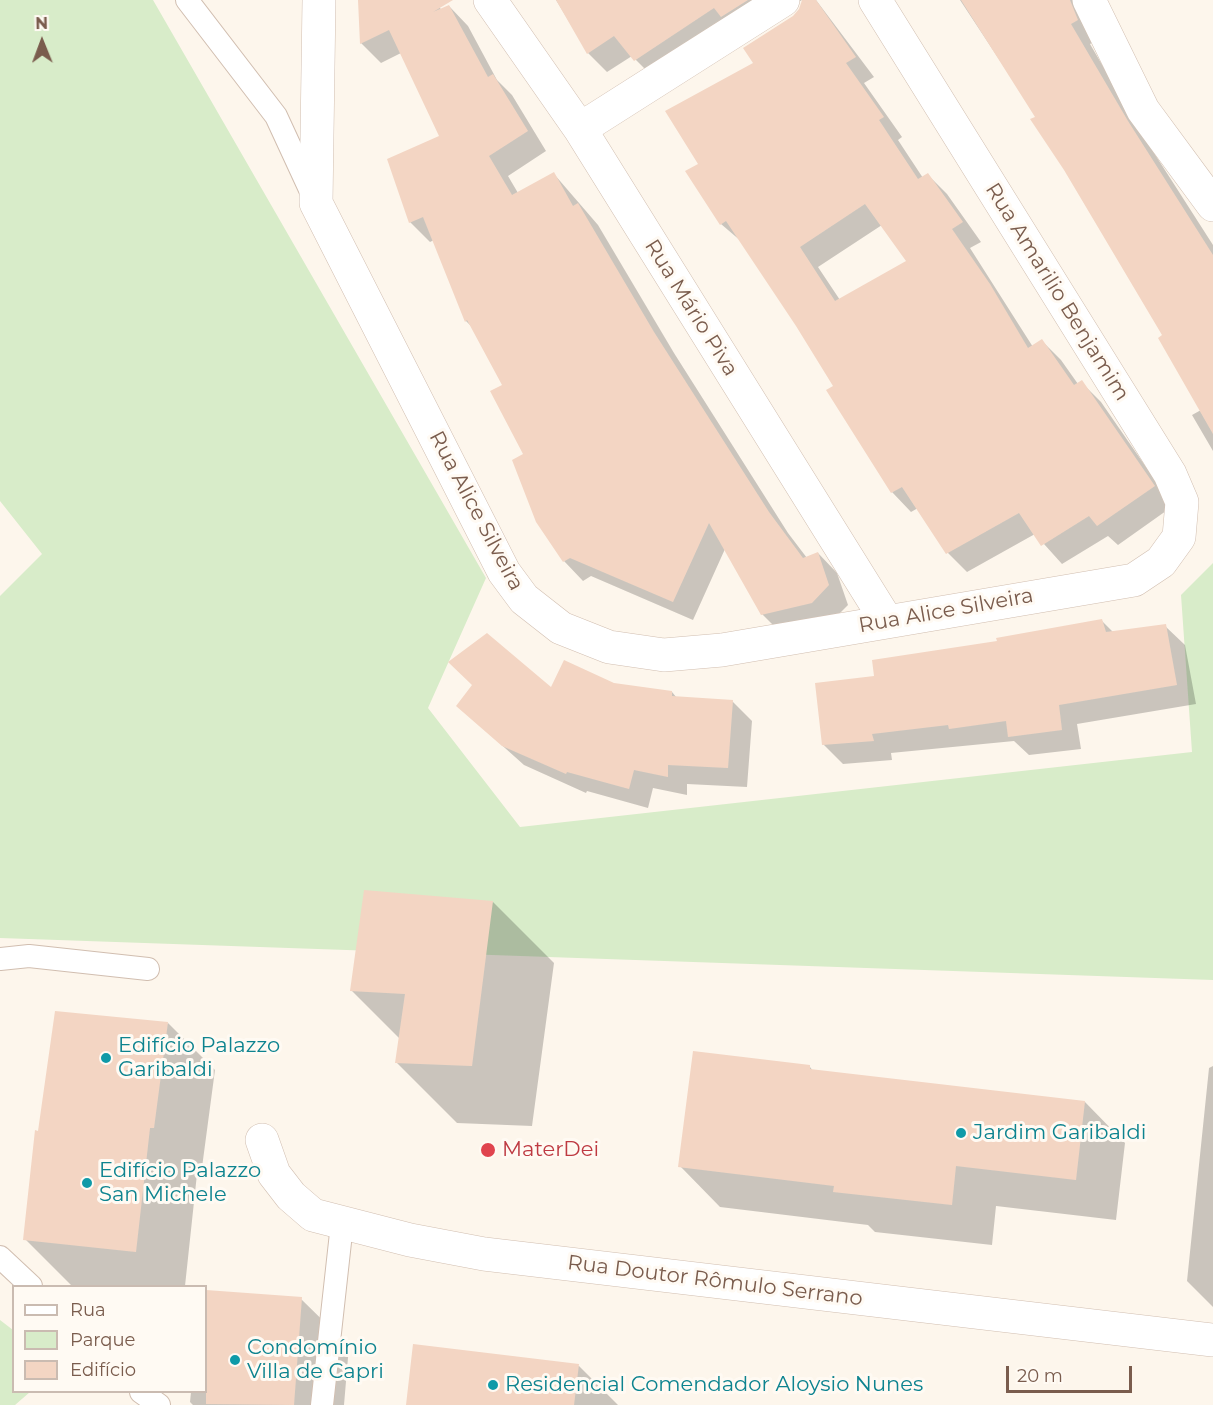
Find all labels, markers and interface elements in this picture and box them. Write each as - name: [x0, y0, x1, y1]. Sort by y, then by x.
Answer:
- north arrow: [12, 12, 72, 72]
- text: N: [35, 14, 48, 33]
- street label: Rua Amarilio Benjamim: [980, 179, 1134, 405]
- street label: Rua Mário Piva: [639, 235, 743, 381]
- street label: Rua Alice Silveira: [423, 427, 529, 595]
- street label: Rua Alice Silveira: [857, 583, 1035, 639]
- place label: Edifício Palazzo Garibaldi: [118, 1033, 280, 1083]
- marker: Edifício Palazzo Garibaldi: [99, 1051, 113, 1065]
- place label: Jardim Garibaldi: [973, 1120, 1146, 1146]
- marker: Jardim Garibaldi: [954, 1126, 968, 1140]
- place label: MaterDei: [502, 1137, 599, 1163]
- marker: MaterDei: [479, 1141, 497, 1159]
- place label: Edifício Palazzo San Michele: [99, 1158, 261, 1208]
- marker: Edifício Palazzo San Michele: [80, 1176, 94, 1190]
- street label: Rua Doutor Rômulo Serrano: [566, 1250, 864, 1312]
- legend: [12, 1285, 207, 1393]
- text: Rua: [70, 1299, 106, 1321]
- text: Parque: [70, 1329, 135, 1351]
- place label: Condomínio Villa de Capri: [247, 1335, 384, 1385]
- marker: Condomínio Villa de Capri: [228, 1353, 242, 1367]
- scale bar: [1009, 1354, 1135, 1392]
- text: Edifício: [70, 1359, 136, 1381]
- text: 20 m: [1017, 1365, 1063, 1387]
- place label: Residencial Comendador Aloysio Nunes: [505, 1372, 923, 1398]
- marker: Residencial Comendador Aloysio Nunes: [486, 1378, 500, 1392]

